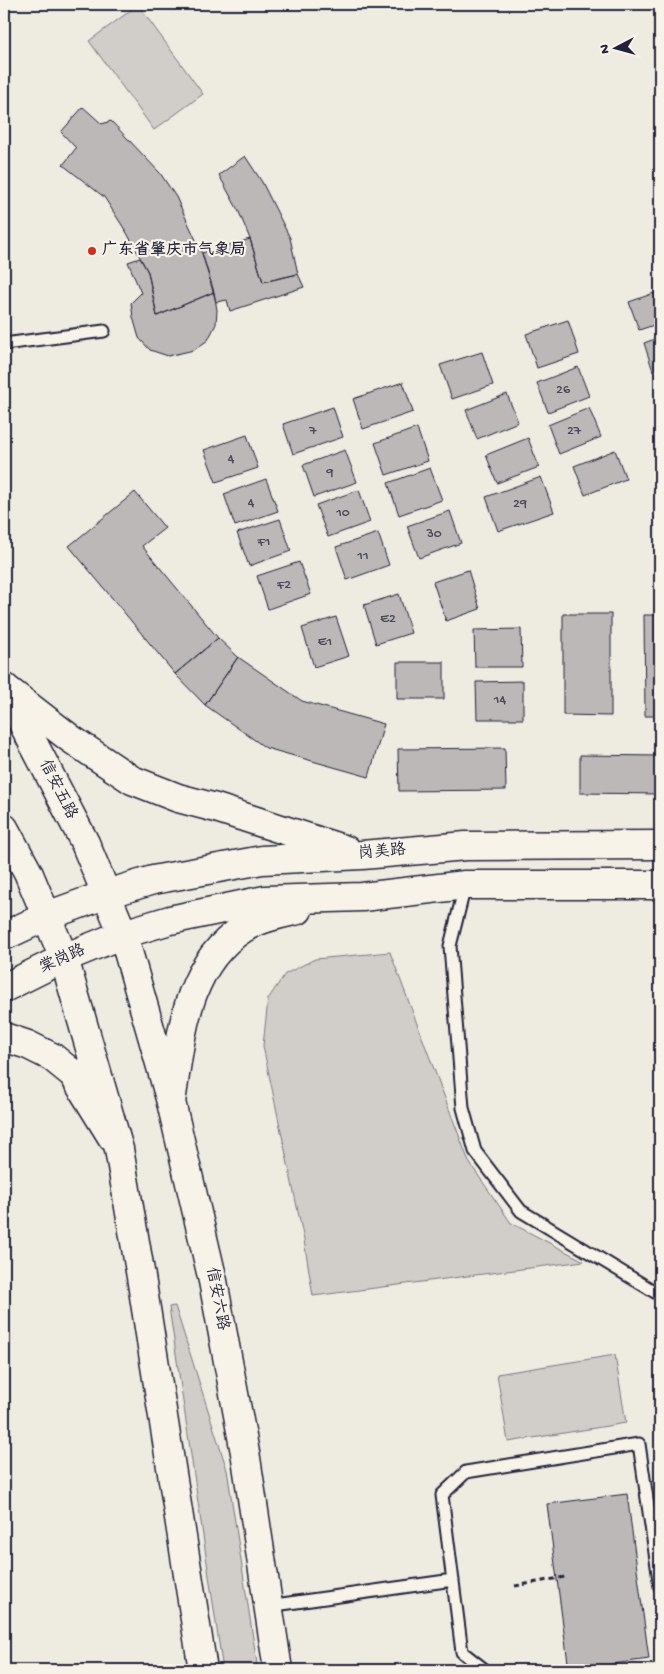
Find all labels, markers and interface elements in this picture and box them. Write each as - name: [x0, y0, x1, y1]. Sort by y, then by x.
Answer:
- north arrow: [592, 22, 642, 72]
- text: N: [597, 44, 614, 55]
- place label: 广东省肇庆市气象局: [102, 240, 246, 261]
- marker: 广东省肇庆市气象局: [86, 245, 98, 257]
- house number: 26: [556, 382, 571, 399]
- house number: 7: [308, 423, 317, 440]
- house number: 27: [567, 423, 582, 440]
- house number: 4: [228, 451, 235, 468]
- house number: 9: [325, 465, 334, 482]
- house number: 4: [248, 495, 255, 512]
- house number: 29: [513, 496, 527, 513]
- house number: 10: [335, 505, 350, 522]
- house number: 30: [425, 526, 442, 543]
- house number: F1: [257, 534, 270, 551]
- house number: 11: [356, 548, 369, 565]
- house number: F2: [276, 577, 291, 594]
- house number: E2: [380, 611, 396, 628]
- house number: E1: [318, 634, 332, 651]
- house number: 14: [493, 692, 507, 709]
- street label: 信安五路: [34, 756, 82, 823]
- street label: 岗美路: [357, 839, 407, 865]
- street label: 棠岗路: [36, 940, 89, 978]
- street label: 信安六路: [201, 1265, 233, 1332]

